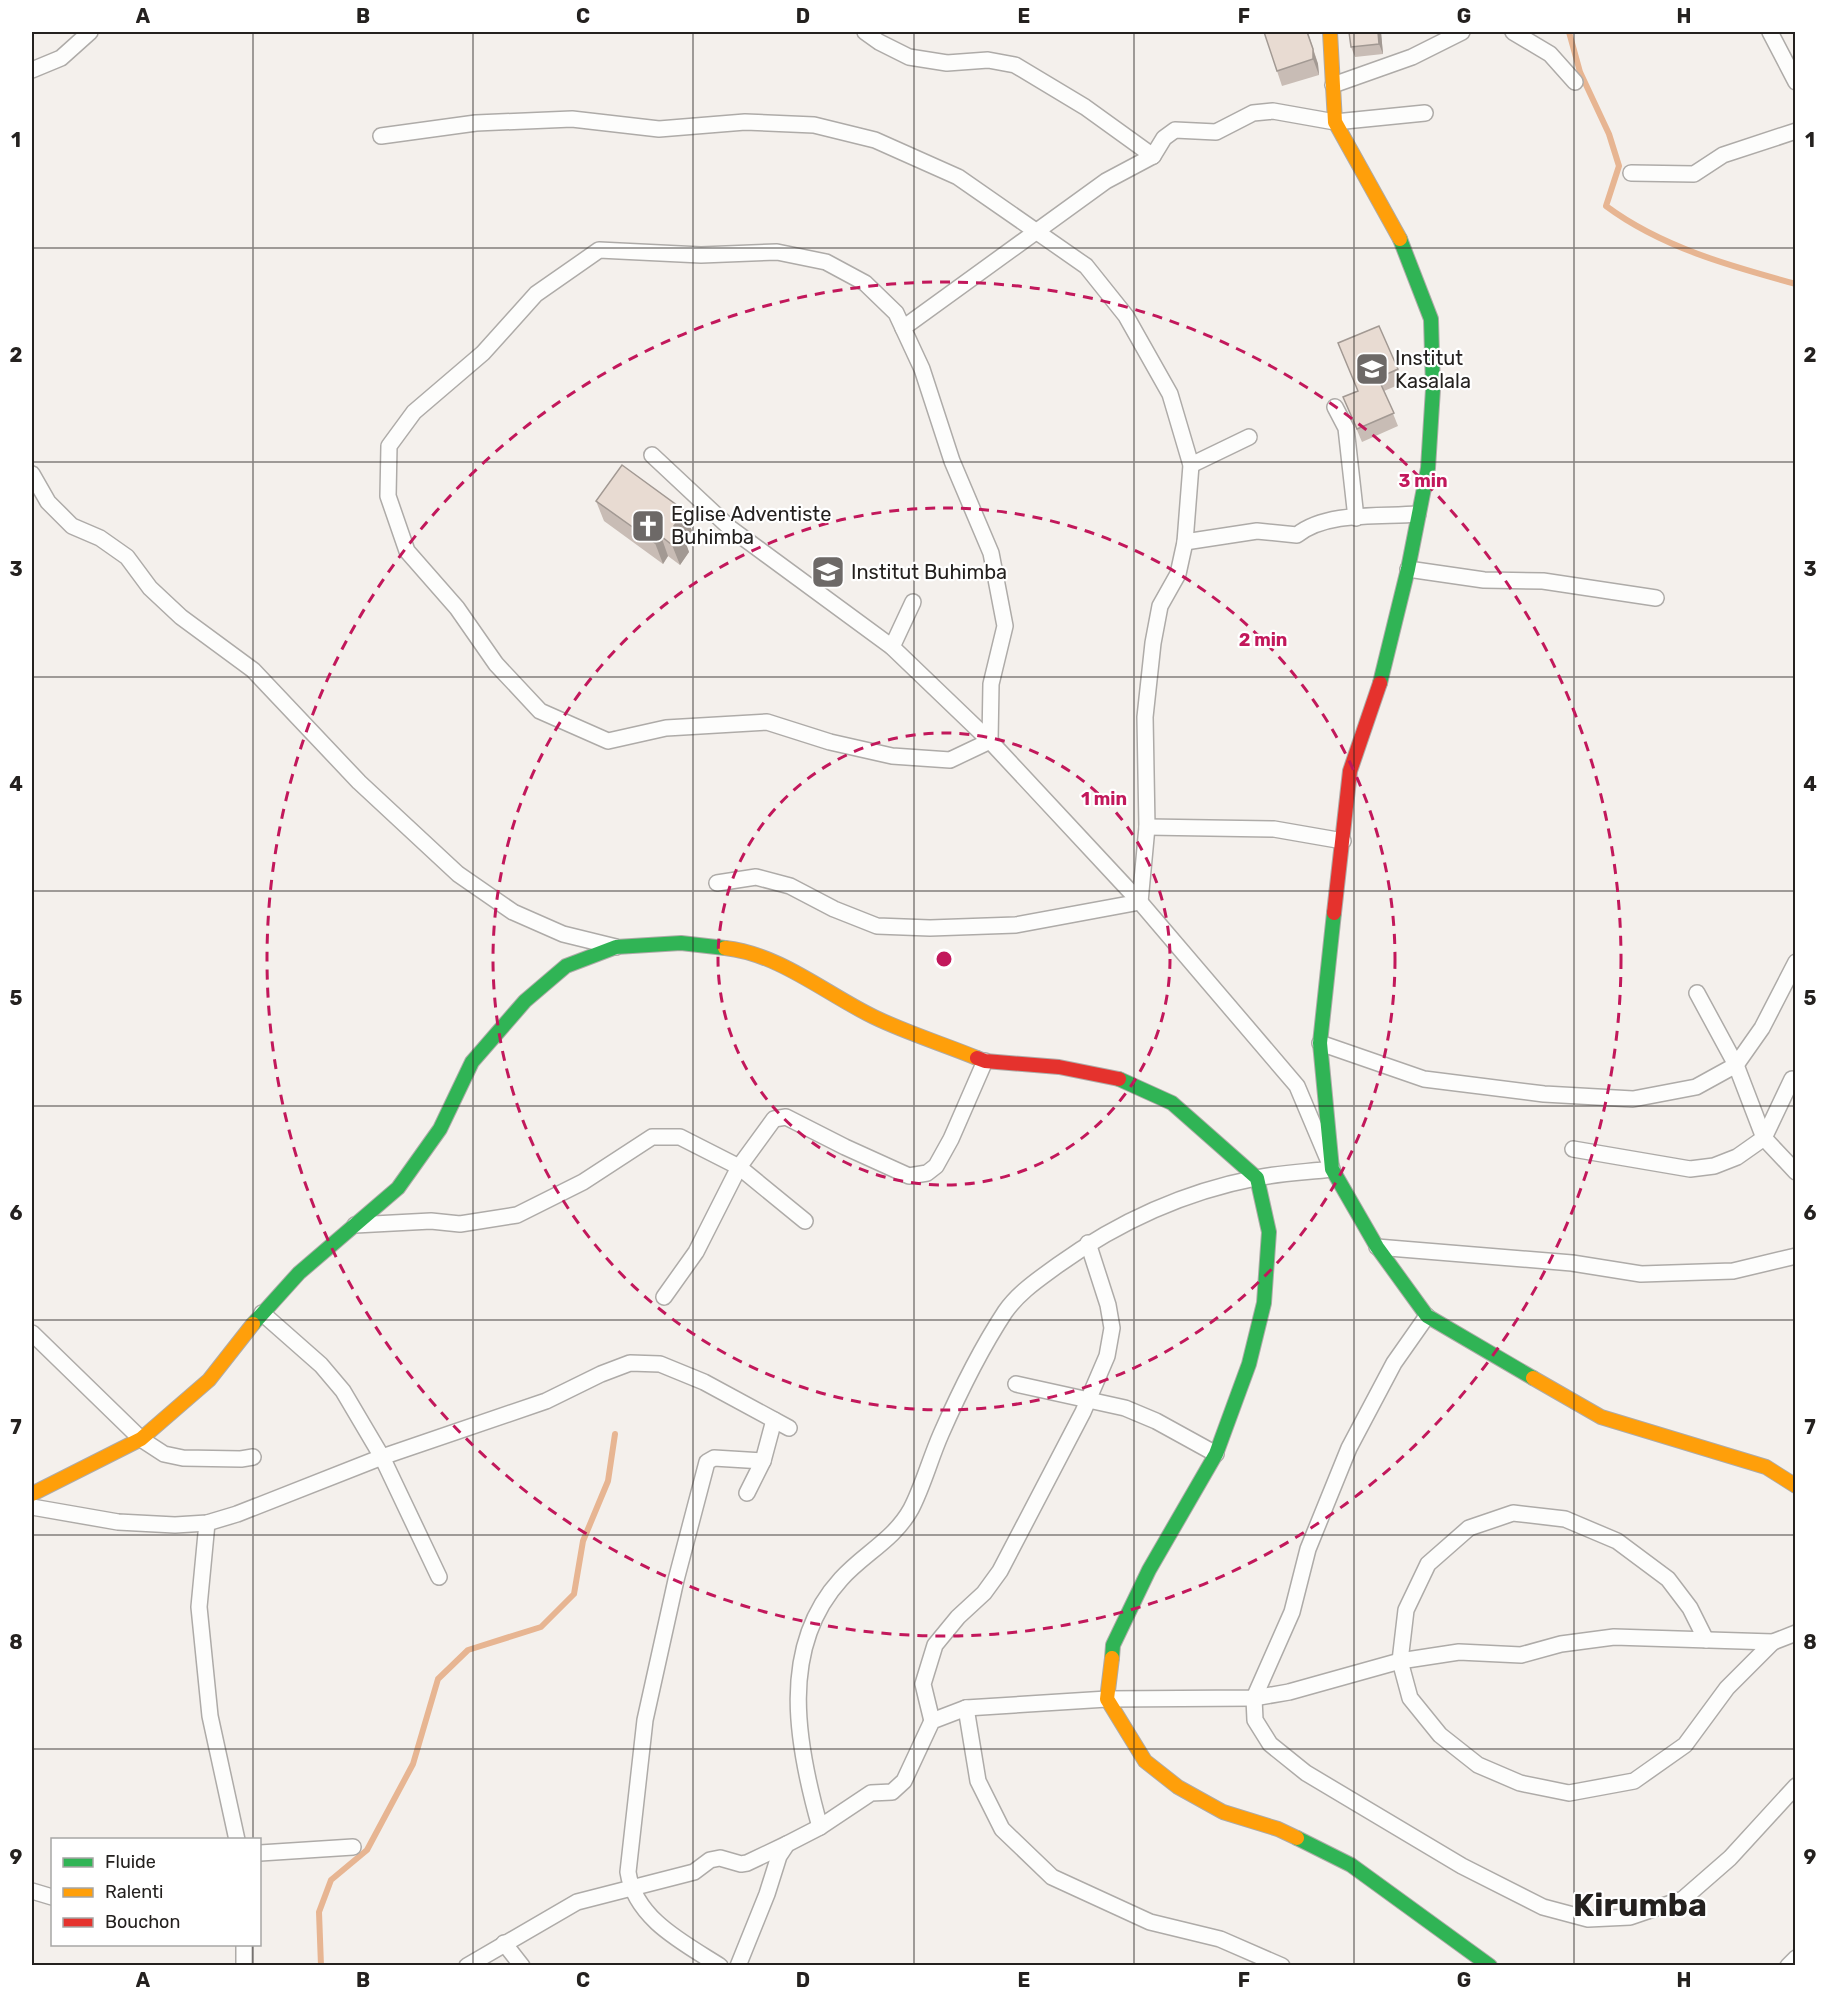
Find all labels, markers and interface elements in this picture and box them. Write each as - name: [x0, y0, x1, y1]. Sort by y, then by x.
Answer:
- text: A: [136, 4, 151, 28]
- text: B: [356, 4, 370, 28]
- text: C: [576, 4, 590, 28]
- text: D: [796, 4, 810, 28]
- text: E: [1018, 4, 1030, 28]
- text: F: [1238, 4, 1250, 28]
- text: G: [1457, 4, 1471, 28]
- text: H: [1677, 4, 1691, 28]
- text: 1: [11, 128, 21, 152]
- text: 1: [1805, 128, 1815, 152]
- text: 2: [10, 343, 23, 367]
- text: 2: [1804, 343, 1817, 367]
- place label: Institut Kasalala: [1395, 346, 1471, 393]
- school or university icon: Institut Kasalala: [1354, 351, 1390, 387]
- text: 3 min: [1399, 470, 1447, 492]
- place label: Eglise Adventiste Buhimba: [671, 502, 831, 549]
- church icon: Eglise Adventiste Buhimba: [630, 508, 666, 544]
- school or university icon: Institut Buhimba: [810, 554, 846, 590]
- text: 3: [9, 557, 23, 581]
- text: 3: [1803, 557, 1817, 581]
- place label: Institut Buhimba: [851, 560, 1007, 584]
- text: 2 min: [1239, 629, 1287, 651]
- text: 4: [9, 772, 23, 796]
- text: 4: [1803, 772, 1817, 796]
- text: 1 min: [1081, 788, 1127, 810]
- centre of rings: [934, 949, 954, 969]
- text: 5: [10, 986, 23, 1010]
- text: 5: [1804, 986, 1817, 1010]
- text: 6: [9, 1201, 23, 1225]
- text: 6: [1803, 1201, 1817, 1225]
- text: 7: [10, 1415, 22, 1439]
- text: 7: [1804, 1415, 1816, 1439]
- text: 8: [9, 1630, 23, 1654]
- text: 8: [1803, 1630, 1817, 1654]
- legend: [51, 1838, 261, 1946]
- text: 9: [10, 1845, 23, 1869]
- text: 9: [1804, 1845, 1817, 1869]
- text: Fluide: [105, 1851, 156, 1873]
- text: Ralenti: [105, 1881, 163, 1903]
- district label: Kirumba: [1573, 1886, 1707, 1924]
- text: Bouchon: [105, 1911, 180, 1933]
- text: A: [136, 1968, 151, 1992]
- text: B: [356, 1968, 370, 1992]
- text: C: [576, 1968, 590, 1992]
- text: D: [796, 1968, 810, 1992]
- text: E: [1018, 1968, 1030, 1992]
- text: F: [1238, 1968, 1250, 1992]
- text: G: [1457, 1968, 1471, 1992]
- text: H: [1677, 1968, 1691, 1992]

